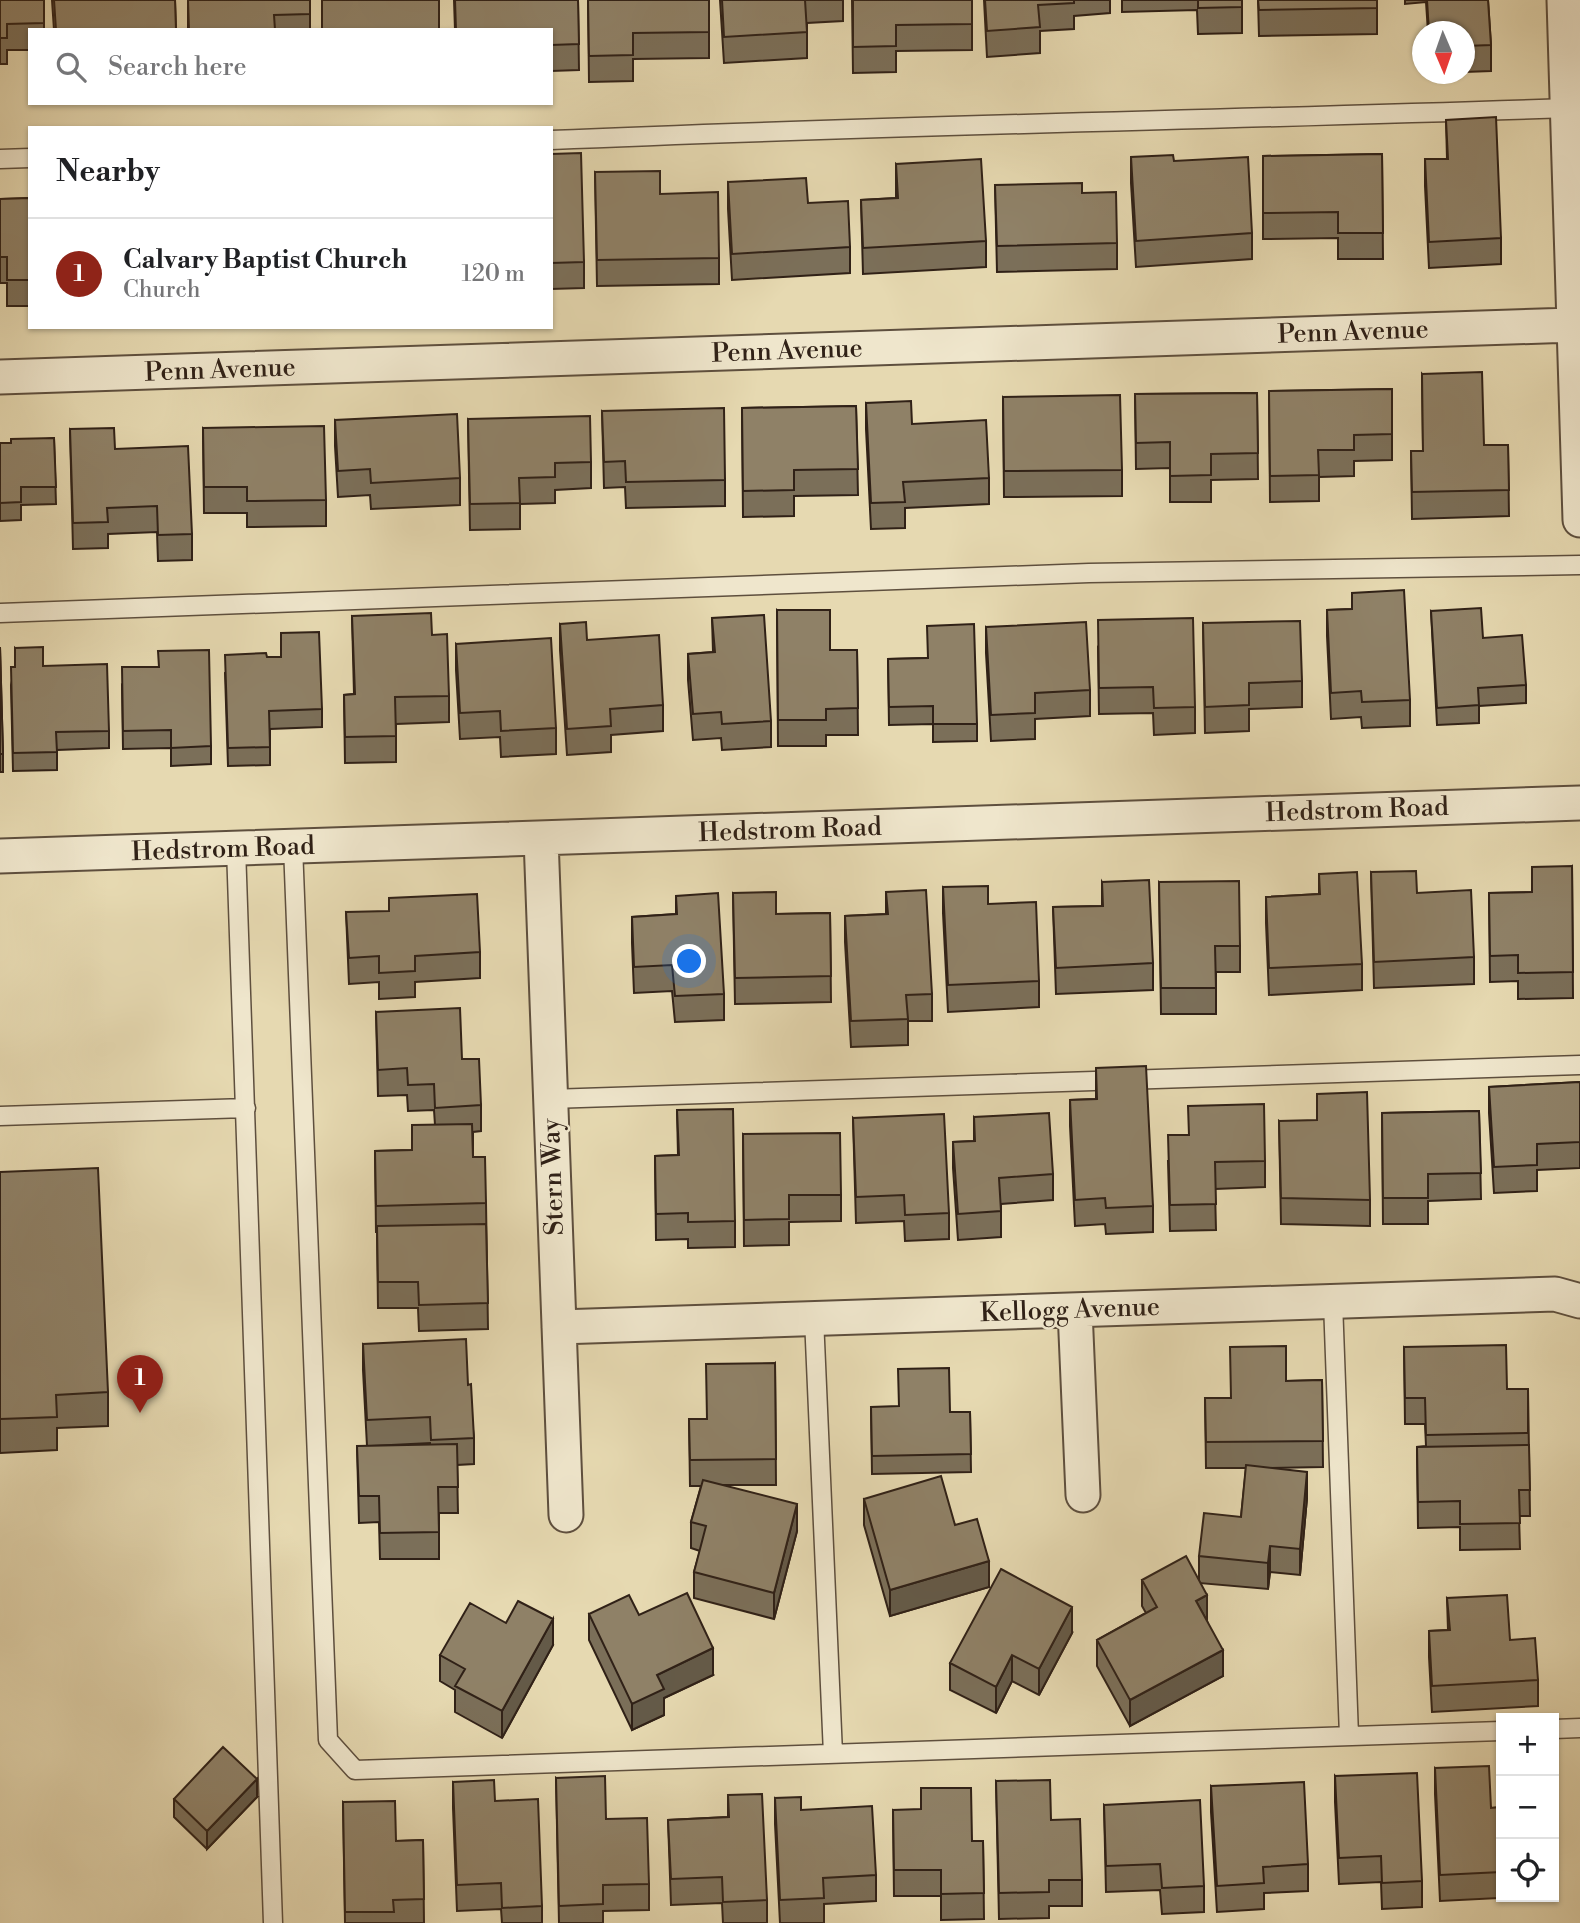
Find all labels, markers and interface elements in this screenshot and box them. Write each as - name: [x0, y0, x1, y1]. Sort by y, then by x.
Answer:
- north arrow: [1412, 21, 1475, 84]
- search box: [28, 28, 553, 105]
- icon: search: [52, 48, 90, 86]
- text: Search here: [108, 51, 247, 83]
- text: Nearby: [56, 153, 160, 191]
- text: Calvary Baptist Church: [123, 244, 407, 276]
- text: 1: [73, 260, 85, 288]
- text: 120 m: [461, 260, 525, 288]
- text: Church: [123, 276, 200, 304]
- street label: Penn Avenue: [1277, 313, 1429, 351]
- street label: Penn Avenue: [711, 332, 863, 370]
- street label: Penn Avenue: [144, 351, 296, 389]
- street label: Hedstrom Road: [1265, 791, 1449, 829]
- street label: Hedstrom Road: [698, 811, 882, 849]
- street label: Hedstrom Road: [131, 830, 315, 868]
- your location: [672, 944, 706, 978]
- street label: Stern Way: [535, 1118, 571, 1236]
- street label: Kellogg Avenue: [980, 1291, 1160, 1329]
- pin: 1: [117, 1355, 163, 1413]
- map controls: [1496, 1713, 1559, 1902]
- button: +: [1496, 1713, 1559, 1776]
- button: −: [1496, 1776, 1559, 1839]
- button: locate: [1496, 1839, 1559, 1902]

